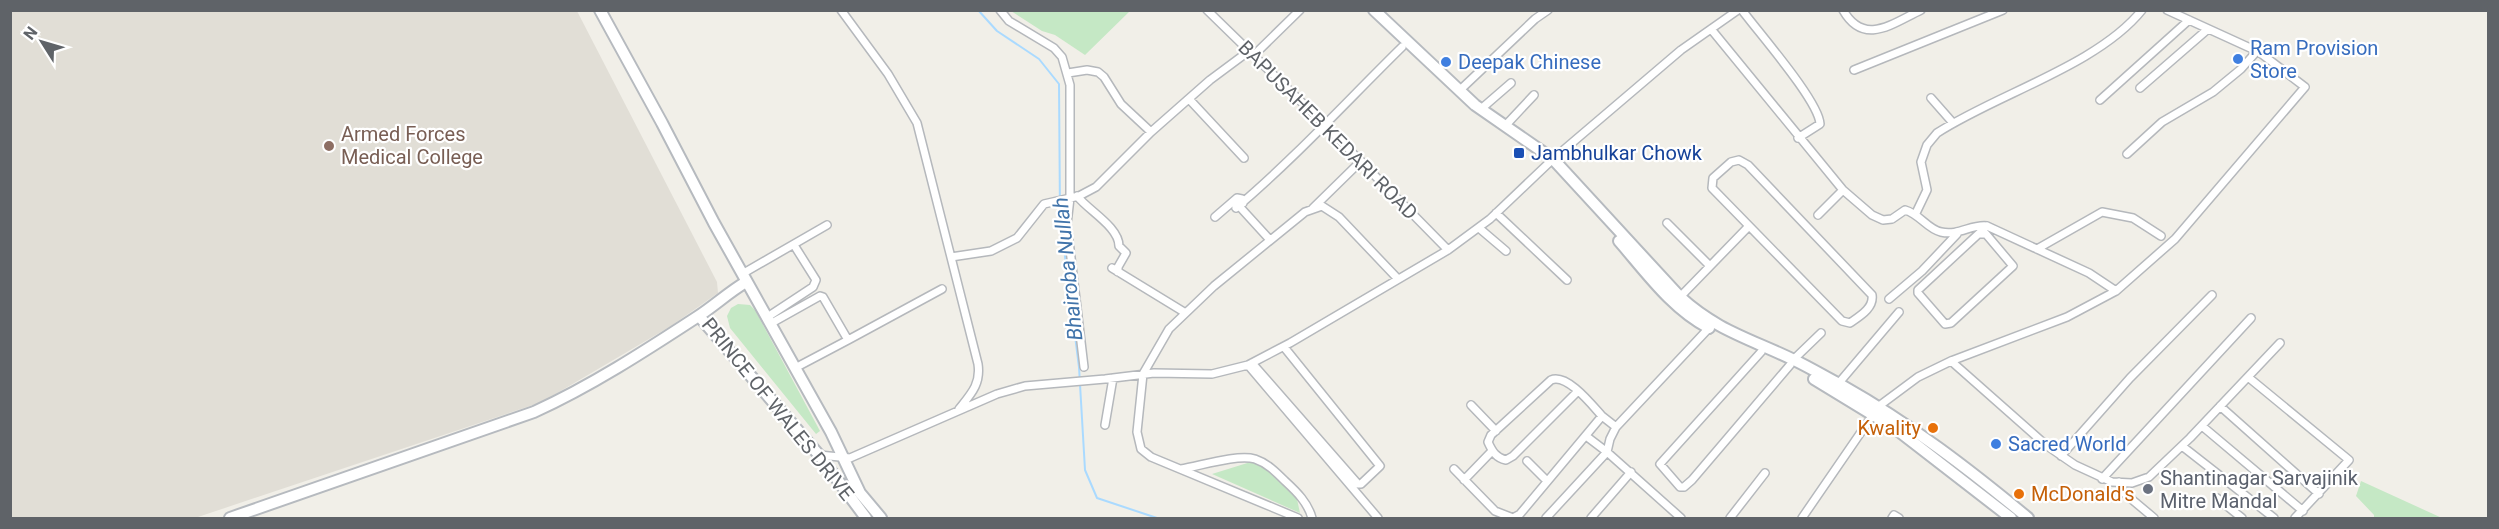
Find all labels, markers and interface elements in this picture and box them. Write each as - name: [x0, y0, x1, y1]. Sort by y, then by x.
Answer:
- north arrow: [12, 12, 72, 72]
- text: N: [19, 23, 41, 44]
- street label: BAPUSAHEB KEDARI ROAD: [1233, 35, 1423, 225]
- place label: Ram Provision Store: [2250, 36, 2378, 83]
- place label: Deepak Chinese: [1458, 50, 1601, 74]
- marker: Ram Provision Store: [2231, 52, 2245, 66]
- marker: Deepak Chinese: [1439, 55, 1453, 69]
- place label: Armed Forces Medical College: [341, 122, 483, 169]
- marker: Armed Forces Medical College: [322, 139, 336, 153]
- place label: Jambhulkar Chowk: [1531, 141, 1703, 165]
- marker: Jambhulkar Chowk: [1512, 146, 1526, 160]
- water label: Bhairoba Nullah: [1049, 196, 1087, 342]
- street label: PRINCE OF WALES DRIVE: [697, 313, 859, 505]
- place label: Kwality: [1857, 416, 1922, 440]
- marker: Kwality: [1926, 421, 1940, 435]
- place label: Sacred World: [2008, 432, 2126, 456]
- marker: Sacred World: [1989, 437, 2003, 451]
- place label: Shantinagar Sarvajinik Mitre Mandal: [2160, 466, 2359, 513]
- place label: McDonald's: [2031, 482, 2135, 506]
- marker: Shantinagar Sarvajinik Mitre Mandal: [2141, 482, 2155, 496]
- marker: McDonald's: [2012, 487, 2026, 501]

